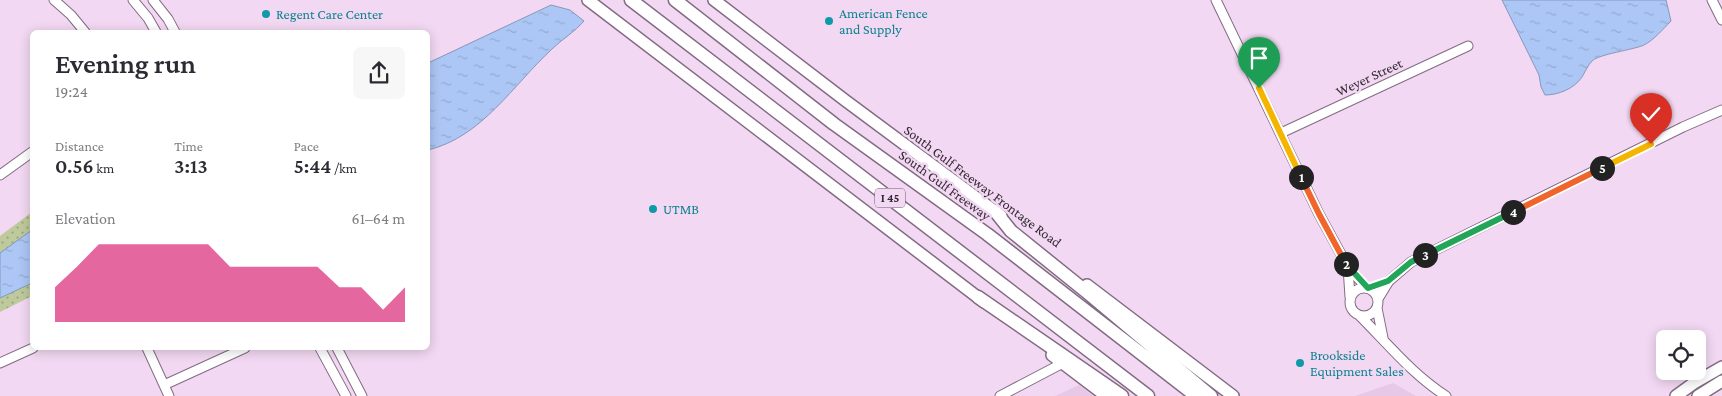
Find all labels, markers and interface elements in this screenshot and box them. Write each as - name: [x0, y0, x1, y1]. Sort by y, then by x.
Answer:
- place label: American Fence and Supply: [839, 5, 928, 37]
- place label: Regent Care Center: [276, 6, 383, 22]
- marker: Regent Care Center: [260, 8, 272, 20]
- marker: American Fence and Supply: [823, 15, 835, 27]
- pin: [1238, 37, 1280, 88]
- icon: arrive: [1245, 44, 1273, 72]
- button: share: [353, 47, 405, 99]
- text: Evening run: [55, 48, 196, 79]
- street label: Weyer Street: [1333, 55, 1405, 99]
- text: 19:24: [55, 83, 88, 100]
- pin: [1630, 93, 1672, 144]
- icon: check: [1637, 100, 1665, 128]
- street label: South Gulf Freeway Frontage Road: [901, 122, 1065, 251]
- text: Distance: [55, 138, 104, 154]
- text: Time: [174, 138, 203, 154]
- text: Pace: [294, 138, 319, 154]
- street label: South Gulf Freeway: [896, 146, 994, 224]
- text: 0.56: [55, 154, 94, 178]
- text: 3:13: [174, 154, 208, 178]
- text: 5:44: [294, 154, 331, 178]
- pin: 5: [1590, 156, 1614, 180]
- text: km: [94, 160, 114, 176]
- text: /km: [331, 160, 357, 176]
- text: 5: [1599, 160, 1606, 176]
- pin: 1: [1288, 164, 1314, 190]
- text: 1: [1299, 169, 1304, 185]
- road number: I 45: [875, 188, 905, 208]
- pin: 4: [1500, 200, 1526, 224]
- place label: UTMB: [663, 201, 699, 217]
- marker: UTMB: [647, 203, 659, 215]
- text: 4: [1510, 204, 1517, 220]
- text: Elevation: [55, 210, 116, 227]
- text: 61–64 m: [352, 210, 405, 227]
- pin: 3: [1412, 242, 1438, 268]
- text: 3: [1422, 247, 1429, 263]
- pin: 2: [1334, 252, 1358, 276]
- text: 2: [1343, 256, 1350, 272]
- map controls: [1656, 330, 1706, 380]
- button: locate: [1656, 330, 1706, 380]
- place label: Brookside Equipment Sales: [1310, 347, 1404, 379]
- marker: Brookside Equipment Sales: [1294, 357, 1306, 369]

